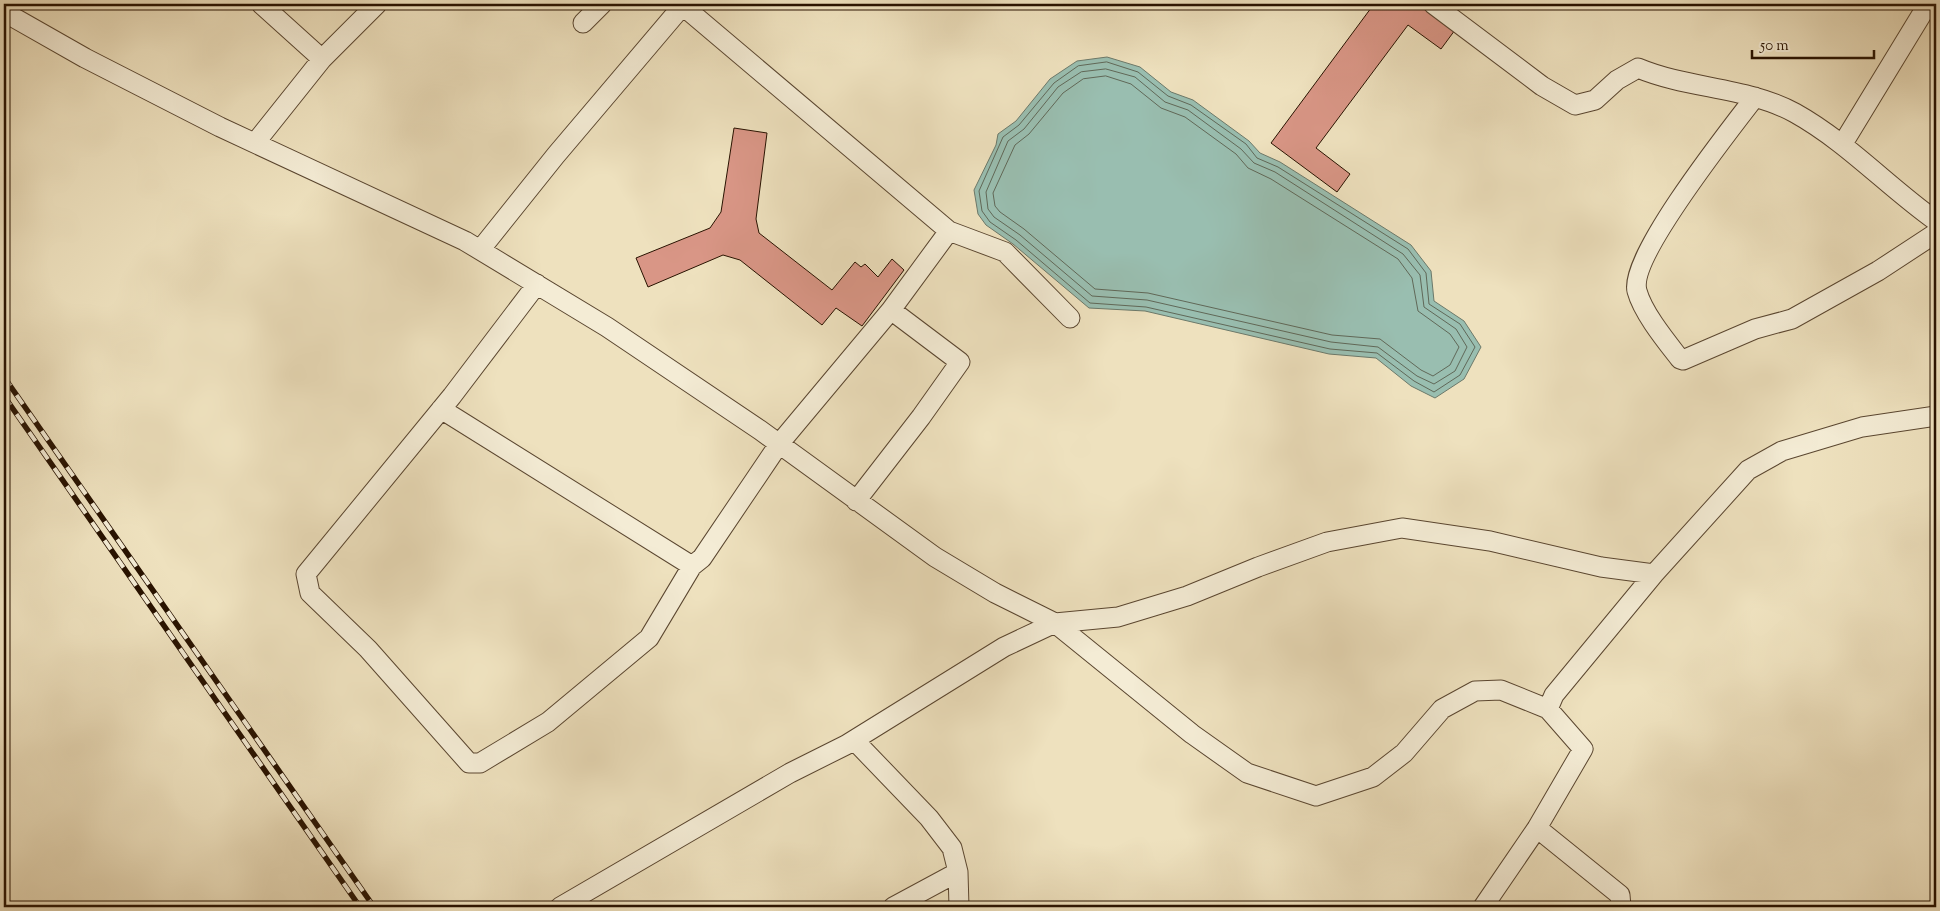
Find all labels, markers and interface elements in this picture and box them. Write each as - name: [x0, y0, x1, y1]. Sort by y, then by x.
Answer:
- scale bar: [1752, 28, 1875, 60]
- text: 50 m: [1759, 36, 1789, 57]

